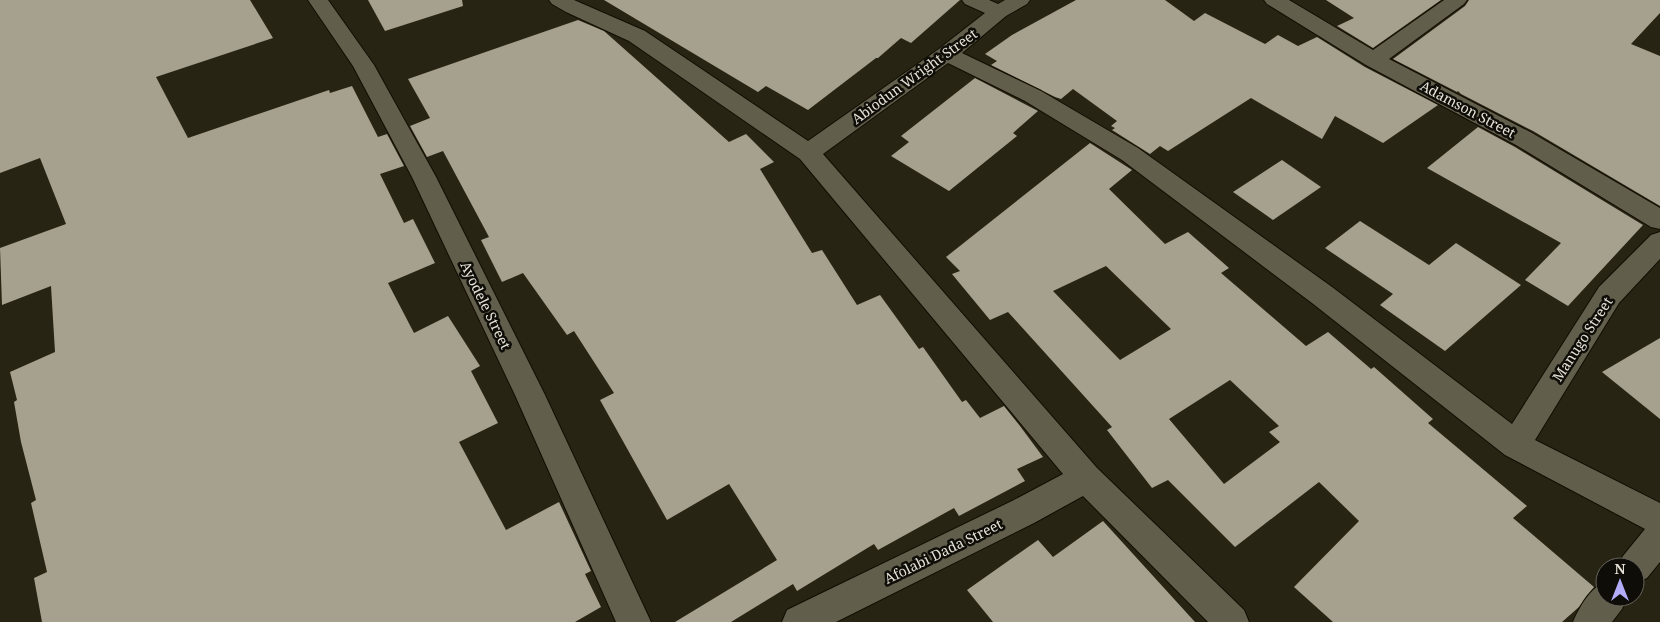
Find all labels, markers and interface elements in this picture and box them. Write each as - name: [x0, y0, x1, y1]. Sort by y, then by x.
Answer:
- street label: Abiodun Wright Street: [847, 24, 981, 128]
- street label: Adamson Street: [1417, 76, 1519, 142]
- street label: Ayodele Street: [456, 258, 516, 352]
- street label: Manugo Street: [1548, 293, 1616, 385]
- street label: Afolabi Dada Street: [881, 514, 1005, 588]
- north arrow: [1595, 557, 1645, 607]
- text: N: [1614, 559, 1626, 578]

